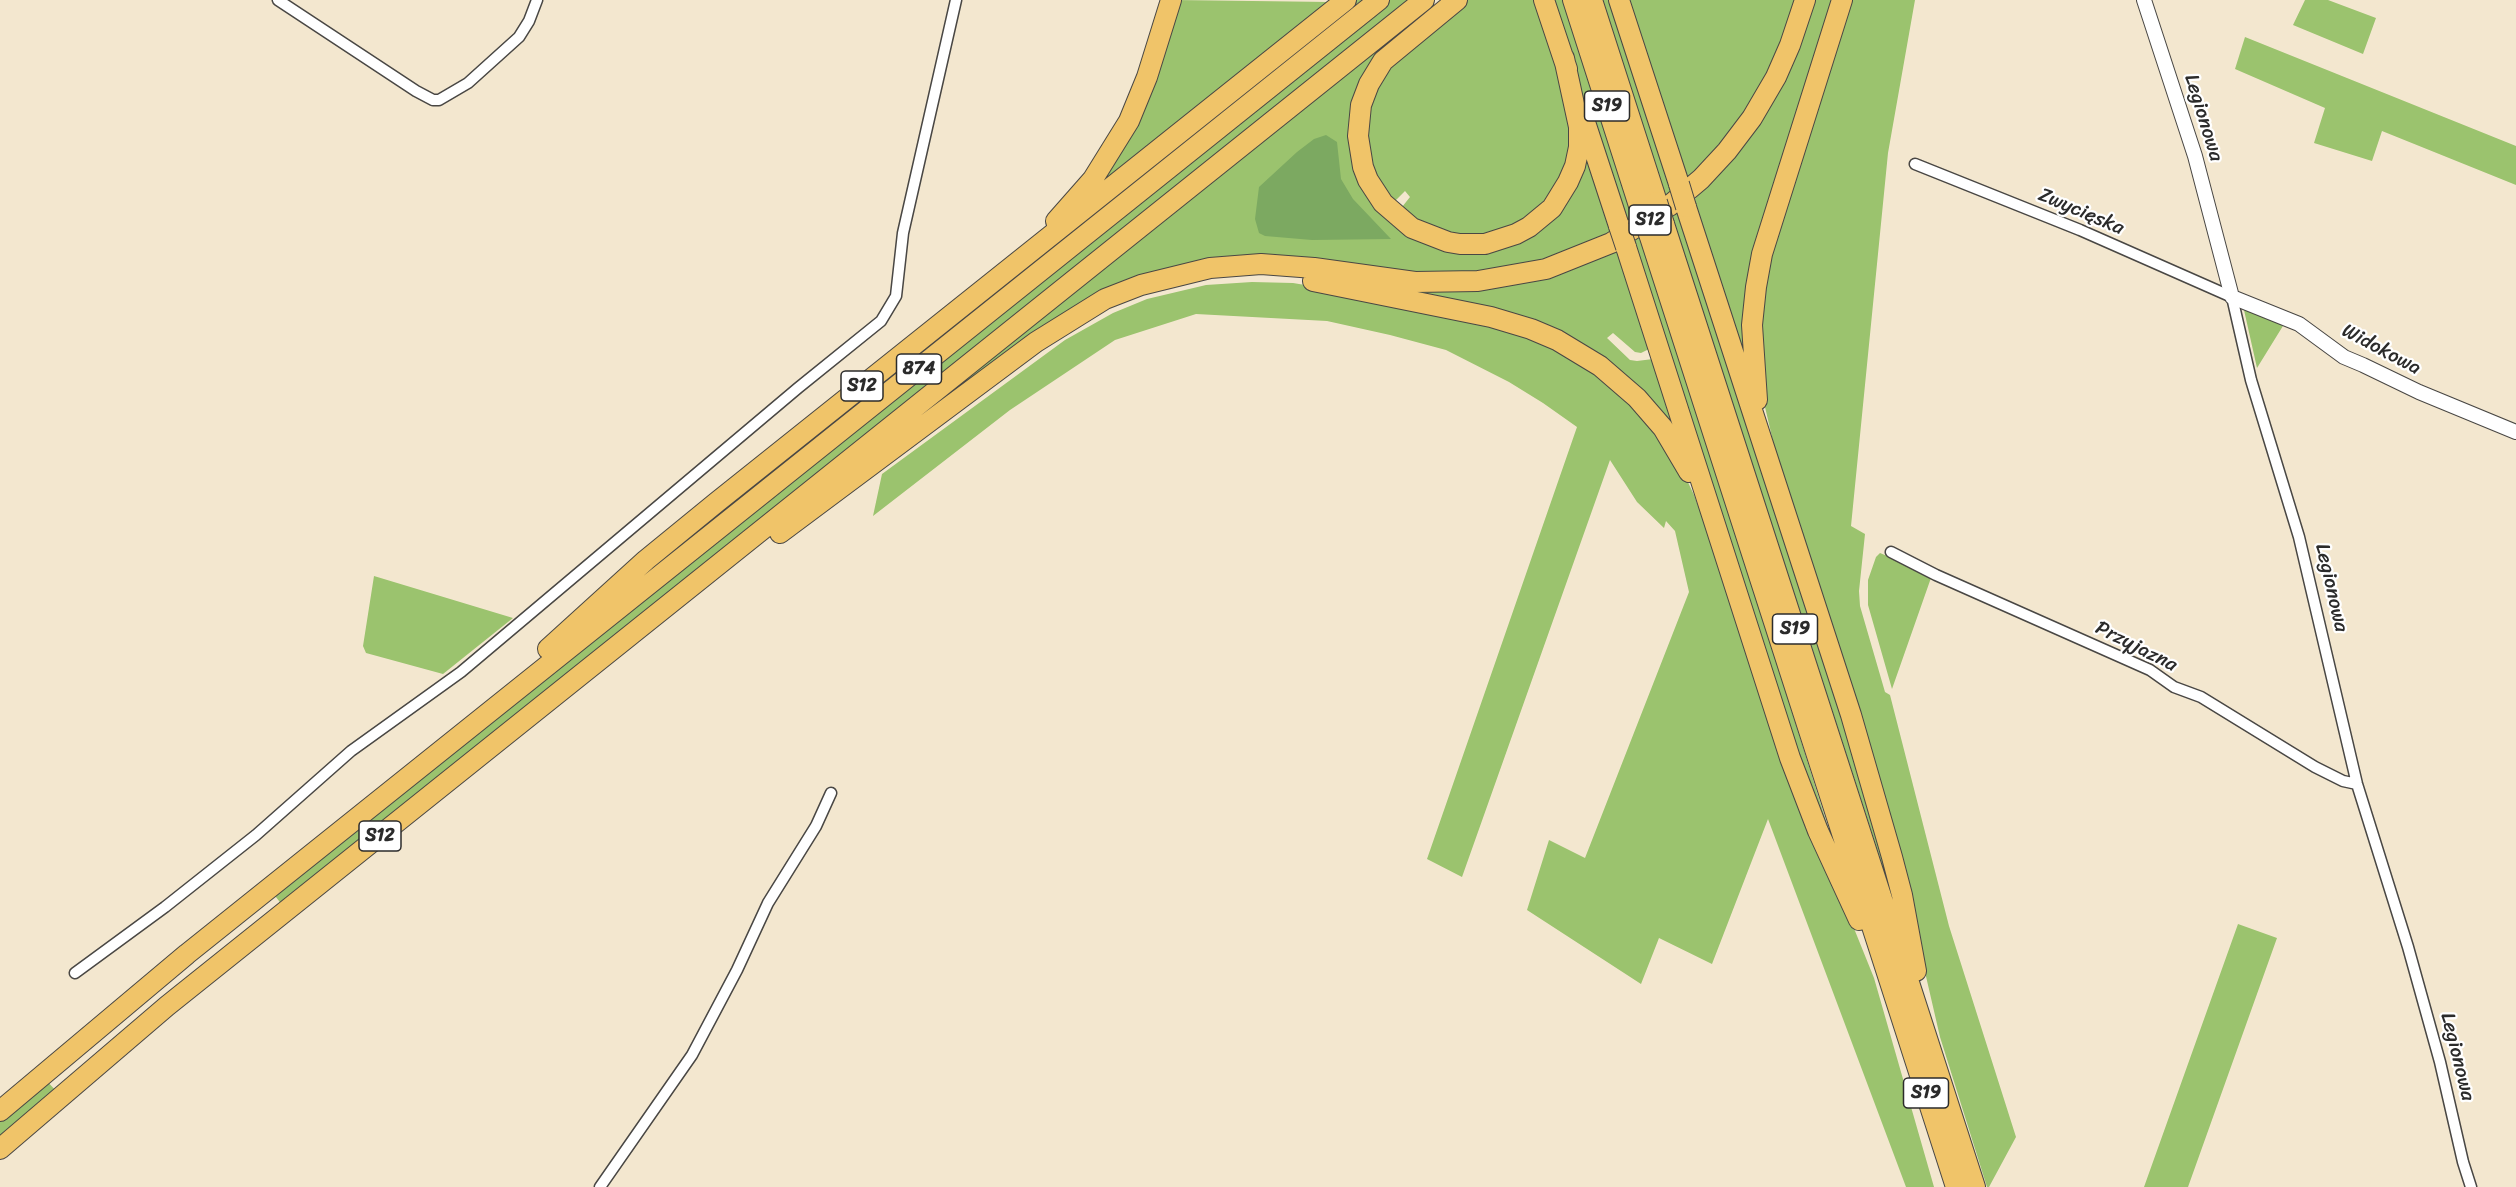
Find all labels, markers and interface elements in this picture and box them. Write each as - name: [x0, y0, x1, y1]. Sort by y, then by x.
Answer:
- street label: Legionowa: [2178, 72, 2228, 164]
- road number: S19: [1584, 91, 1630, 121]
- street label: Zwycięska: [2035, 183, 2127, 241]
- road number: S12: [1629, 205, 1671, 235]
- street label: Widokowa: [2337, 319, 2425, 381]
- road number: 874: [896, 354, 942, 384]
- road number: S12: [841, 371, 883, 401]
- street label: Legionowa: [2309, 542, 2353, 634]
- road number: S19: [1772, 614, 1818, 644]
- street label: Przyjazna: [2091, 616, 2181, 678]
- road number: S12: [359, 821, 401, 851]
- street label: Legionowa: [2434, 1011, 2480, 1103]
- road number: S19: [1904, 1078, 1948, 1108]

